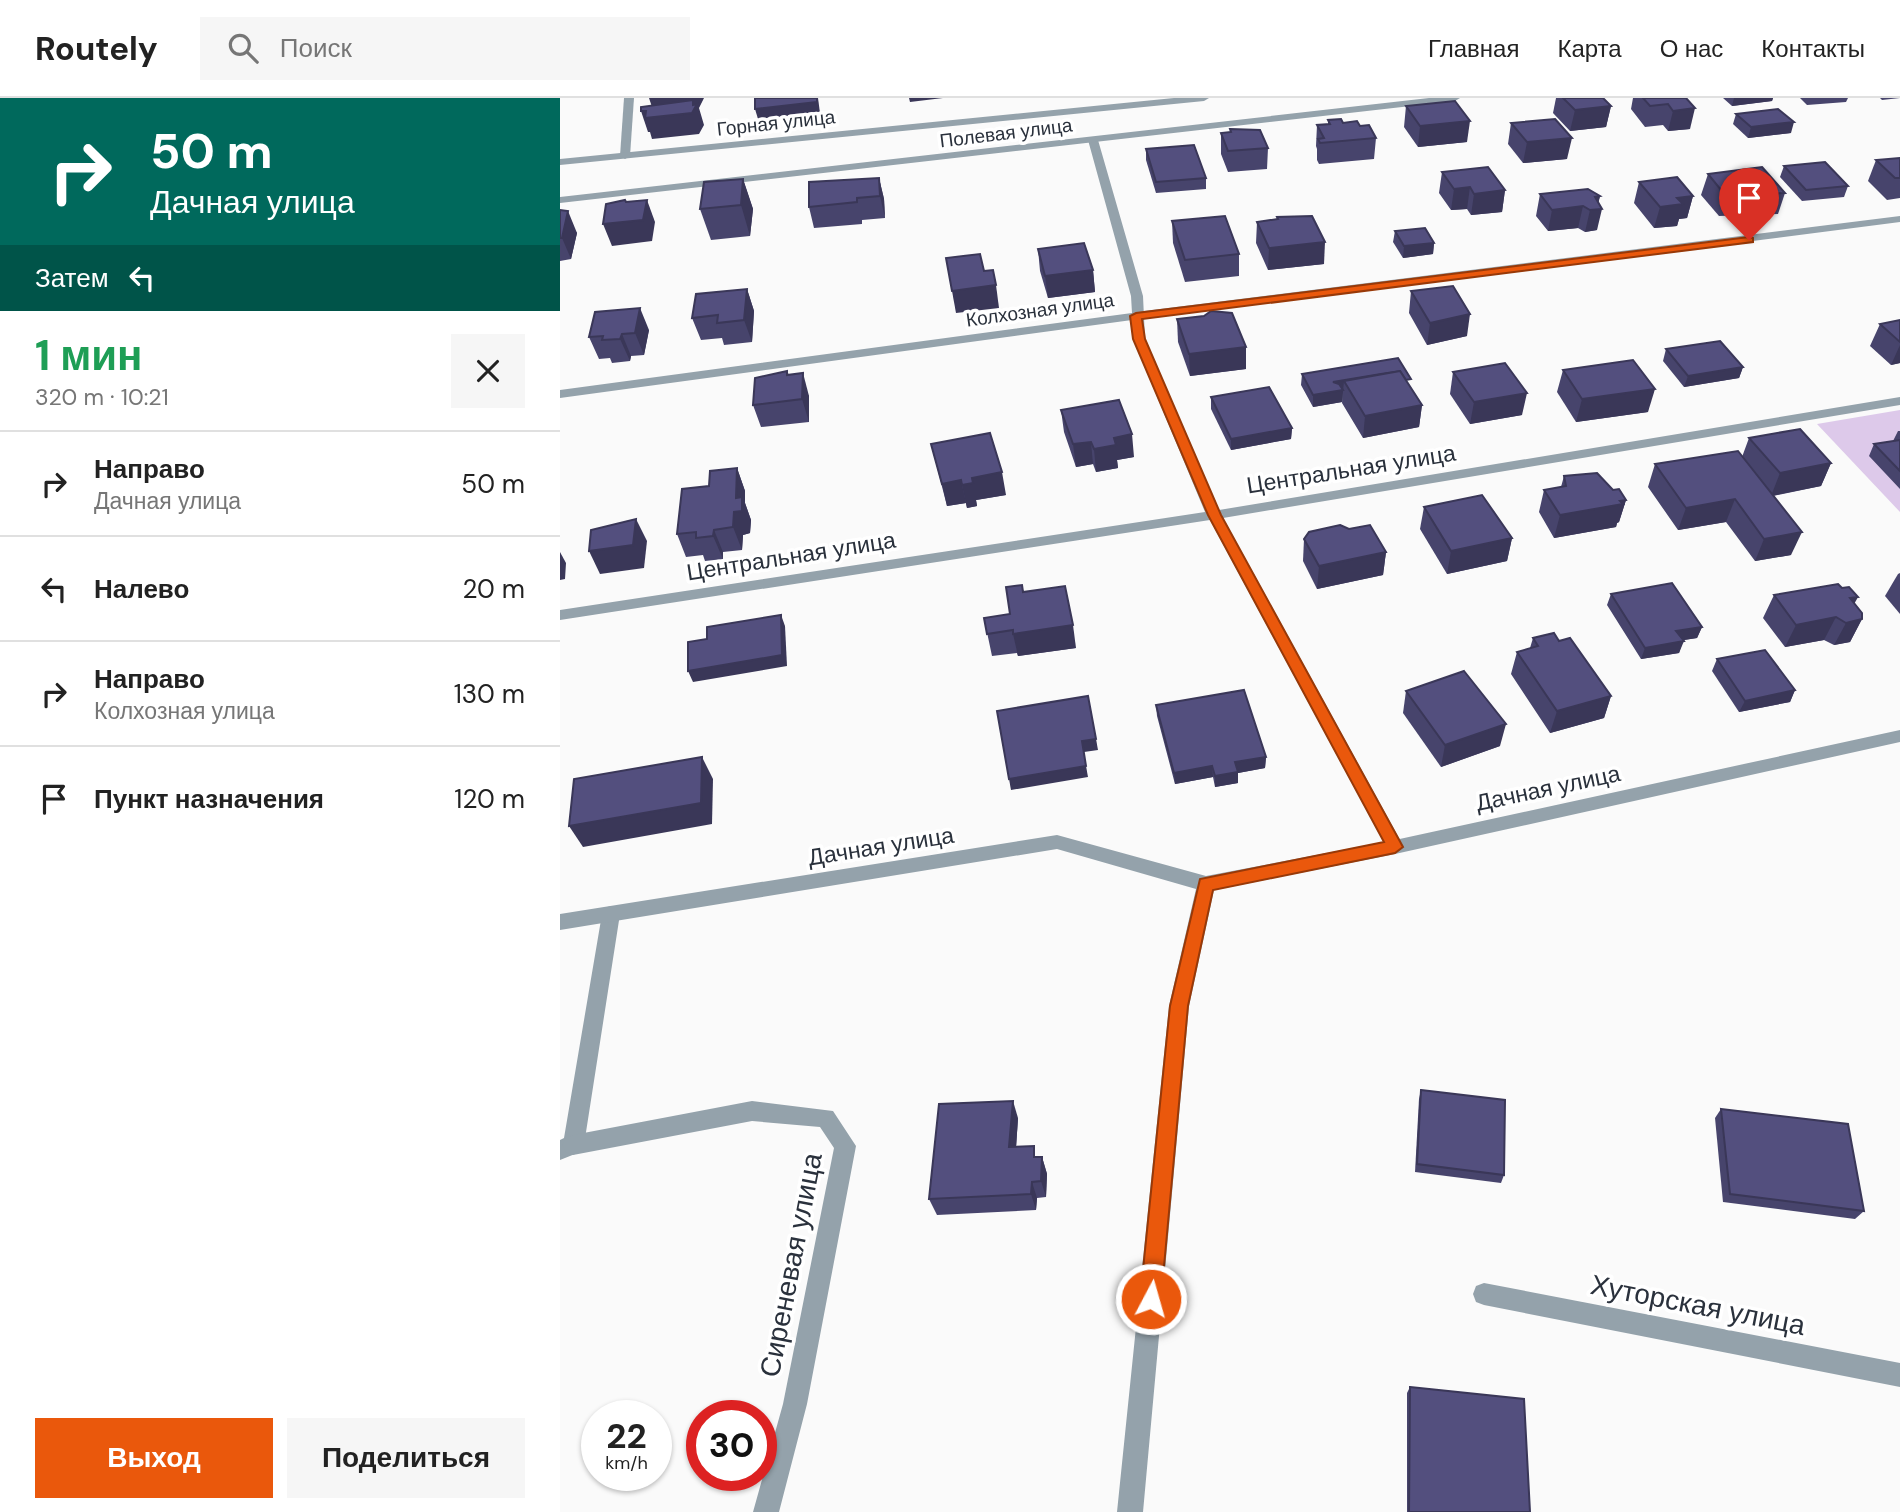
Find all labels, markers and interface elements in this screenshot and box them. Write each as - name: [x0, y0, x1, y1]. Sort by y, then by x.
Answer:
- search box: [200, 17, 690, 80]
- text: Routely: [35, 27, 158, 70]
- icon: search: [224, 29, 262, 67]
- text: Поиск: [280, 31, 352, 65]
- text: Главная: [1428, 33, 1519, 64]
- text: Карта: [1557, 33, 1622, 64]
- text: О нас: [1660, 33, 1723, 64]
- text: Контакты: [1761, 33, 1865, 64]
- street label: Горная улица: [716, 104, 837, 142]
- street label: Полевая улица: [938, 112, 1074, 154]
- text: 50 m: [150, 119, 273, 183]
- icon: right: [35, 126, 126, 217]
- pin: [1719, 168, 1779, 240]
- icon: arrive: [1730, 179, 1768, 217]
- text: Дачная улица: [150, 181, 355, 223]
- icon: left: [123, 259, 161, 297]
- text: Затем: [35, 261, 109, 295]
- street label: Колхозная улица: [964, 287, 1116, 333]
- text: 1 мин: [35, 328, 142, 383]
- button: close: [451, 334, 525, 408]
- text: 320 m · 10:21: [35, 382, 169, 412]
- street label: Центральная улица: [1244, 438, 1458, 500]
- text: Направо: [94, 452, 205, 486]
- icon: right: [35, 465, 73, 503]
- text: 50 m: [461, 467, 525, 501]
- text: Дачная улица: [94, 486, 241, 516]
- street label: Центральная улица: [684, 525, 898, 587]
- icon: left: [35, 570, 73, 608]
- text: Налево: [94, 572, 189, 606]
- text: 20 m: [462, 572, 525, 606]
- text: Направо: [94, 662, 205, 696]
- icon: right: [35, 675, 73, 713]
- text: 130 m: [454, 677, 525, 711]
- text: Колхозная улица: [94, 696, 275, 726]
- street label: Дачная улица: [1473, 758, 1623, 818]
- icon: arrive: [35, 780, 73, 818]
- text: Пункт назначения: [94, 782, 324, 816]
- text: 120 m: [454, 782, 525, 816]
- street label: Дачная улица: [806, 820, 956, 872]
- street label: Сиреневая улица: [751, 1149, 831, 1380]
- position arrow: [1114, 1262, 1188, 1336]
- street label: Хуторская улица: [1588, 1266, 1809, 1344]
- speed limit sign: 30: [686, 1400, 777, 1491]
- text: 22: [606, 1413, 647, 1459]
- button: Выход: [35, 1418, 273, 1498]
- button: Поделиться: [287, 1418, 525, 1498]
- text: km/h: [605, 1451, 648, 1475]

